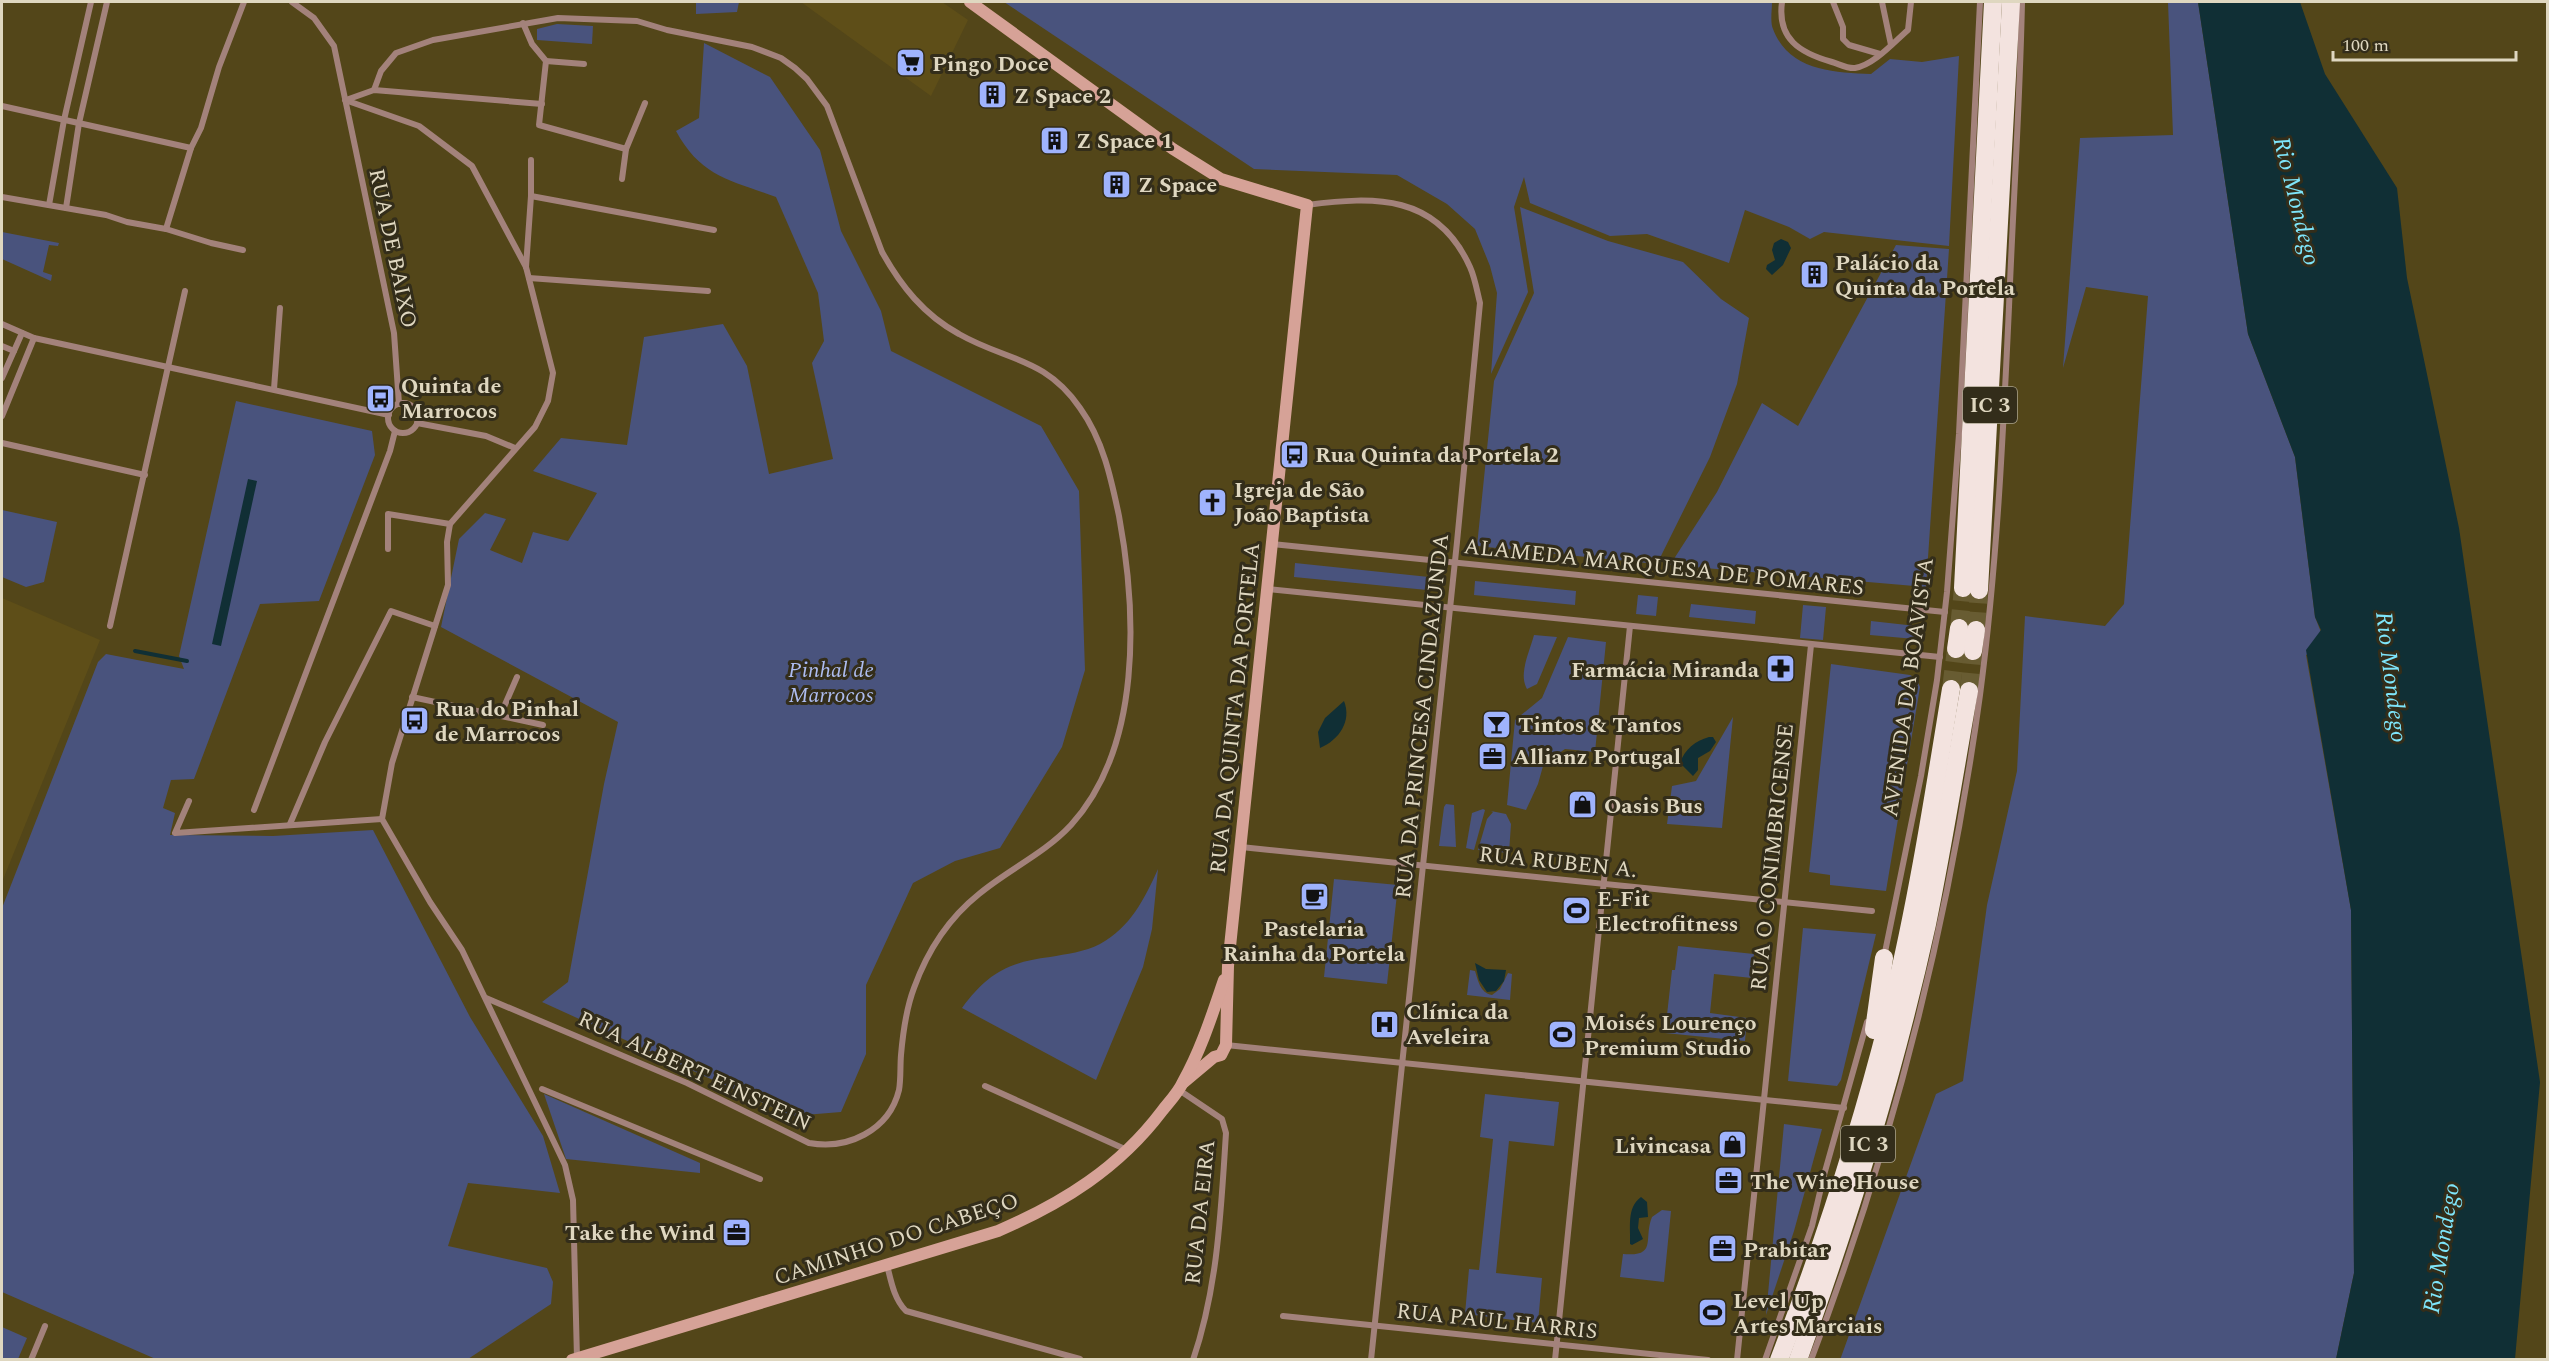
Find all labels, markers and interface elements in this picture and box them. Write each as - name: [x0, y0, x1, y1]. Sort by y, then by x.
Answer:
- scale bar: [2333, 24, 2516, 62]
- text: 100 m: [2342, 32, 2389, 59]
- supermarket icon: Pingo Doce: [895, 47, 927, 79]
- place label: Pingo Doce: [932, 48, 1049, 81]
- building icon: Z Space 2: [977, 79, 1009, 111]
- place label: Z Space 2: [1014, 80, 1111, 113]
- building icon: Z Space 1: [1039, 124, 1071, 156]
- place label: Z Space 1: [1076, 125, 1173, 158]
- water label: Rio Mondego: [2263, 133, 2329, 270]
- street label: RUA DE BAIXO: [360, 165, 426, 331]
- building icon: Z Space: [1101, 168, 1133, 200]
- place label: Z Space: [1138, 169, 1217, 202]
- place label: Palácio da Quinta da Portela: [1835, 247, 2016, 305]
- building icon: Palácio da Quinta da Portela: [1798, 259, 1830, 291]
- place label: Quinta de Marrocos: [401, 370, 501, 428]
- bus stop icon: Quinta de Marrocos: [364, 382, 396, 414]
- road number: IC 3: [1963, 387, 2017, 423]
- bus stop icon: Rua Quinta da Portela 2: [1278, 438, 1310, 470]
- place label: Rua Quinta da Portela 2: [1315, 439, 1559, 472]
- place label: Igreja de São João Baptista: [1234, 474, 1370, 532]
- church icon: Igreja de São João Baptista: [1197, 486, 1229, 518]
- street label: ALAMEDA MARQUESA DE POMARES: [1462, 530, 1866, 605]
- street label: RUA DA PRINCESA CINDAZUNDA: [1387, 532, 1458, 900]
- street label: RUA DA QUINTA DA PORTELA: [1202, 541, 1269, 875]
- street label: AVENIDA DA BOAVISTA: [1874, 555, 1943, 819]
- water label: Rio Mondego: [2365, 610, 2417, 745]
- pharmacy icon: Farmácia Miranda: [1764, 653, 1796, 685]
- park label: Pinhal de Marrocos: [788, 654, 874, 712]
- place label: Farmácia Miranda: [1571, 654, 1760, 687]
- place label: Rua do Pinhal de Marrocos: [435, 693, 579, 751]
- bus stop icon: Rua do Pinhal de Marrocos: [398, 705, 430, 737]
- bar icon: Tintos & Tantos: [1481, 708, 1513, 740]
- place label: Tintos & Tantos: [1518, 709, 1682, 742]
- street label: RUA O CONIMBRICENSE: [1742, 722, 1803, 992]
- office icon: Allianz Portugal: [1476, 740, 1508, 772]
- place label: Allianz Portugal: [1513, 741, 1681, 774]
- shop icon: Oasis Bus: [1567, 789, 1599, 821]
- place label: Oasis Bus: [1604, 790, 1703, 823]
- street label: RUA RUBEN A.: [1477, 838, 1639, 887]
- cafe icon: Pastelaria Rainha da Portela: [1298, 880, 1330, 912]
- place label: E-Fit Electrofitness: [1597, 883, 1738, 941]
- sports icon: E-Fit Electrofitness: [1560, 895, 1592, 927]
- place label: Pastelaria Rainha da Portela: [1223, 913, 1406, 971]
- place label: Clínica da Aveleira: [1406, 996, 1509, 1054]
- street label: RUA ALBERT EINSTEIN: [572, 1003, 817, 1140]
- place label: Moisés Lourenço Premium Studio: [1584, 1007, 1757, 1065]
- hospital icon: Clínica da Aveleira: [1369, 1008, 1401, 1040]
- sports icon: Moisés Lourenço Premium Studio: [1547, 1019, 1579, 1051]
- road number: IC 3: [1841, 1126, 1895, 1162]
- shop icon: Livincasa: [1716, 1129, 1748, 1161]
- place label: Livincasa: [1615, 1130, 1712, 1163]
- street label: RUA DA EIRA: [1176, 1138, 1225, 1286]
- office icon: The Wine House: [1713, 1165, 1745, 1197]
- place label: The Wine House: [1750, 1166, 1919, 1199]
- water label: Rio Mondego: [2414, 1180, 2470, 1316]
- street label: CAMINHO DO CABEÇO: [770, 1184, 1023, 1295]
- office icon: Take the Wind: [720, 1216, 752, 1248]
- place label: Take the Wind: [565, 1217, 715, 1250]
- office icon: Prabitar: [1706, 1233, 1738, 1265]
- place label: Prabitar: [1743, 1234, 1829, 1267]
- place label: Level Up Artes Marciais: [1733, 1285, 1883, 1343]
- street label: RUA PAUL HARRIS: [1395, 1295, 1599, 1348]
- sports icon: Level Up Artes Marciais: [1696, 1297, 1728, 1329]

